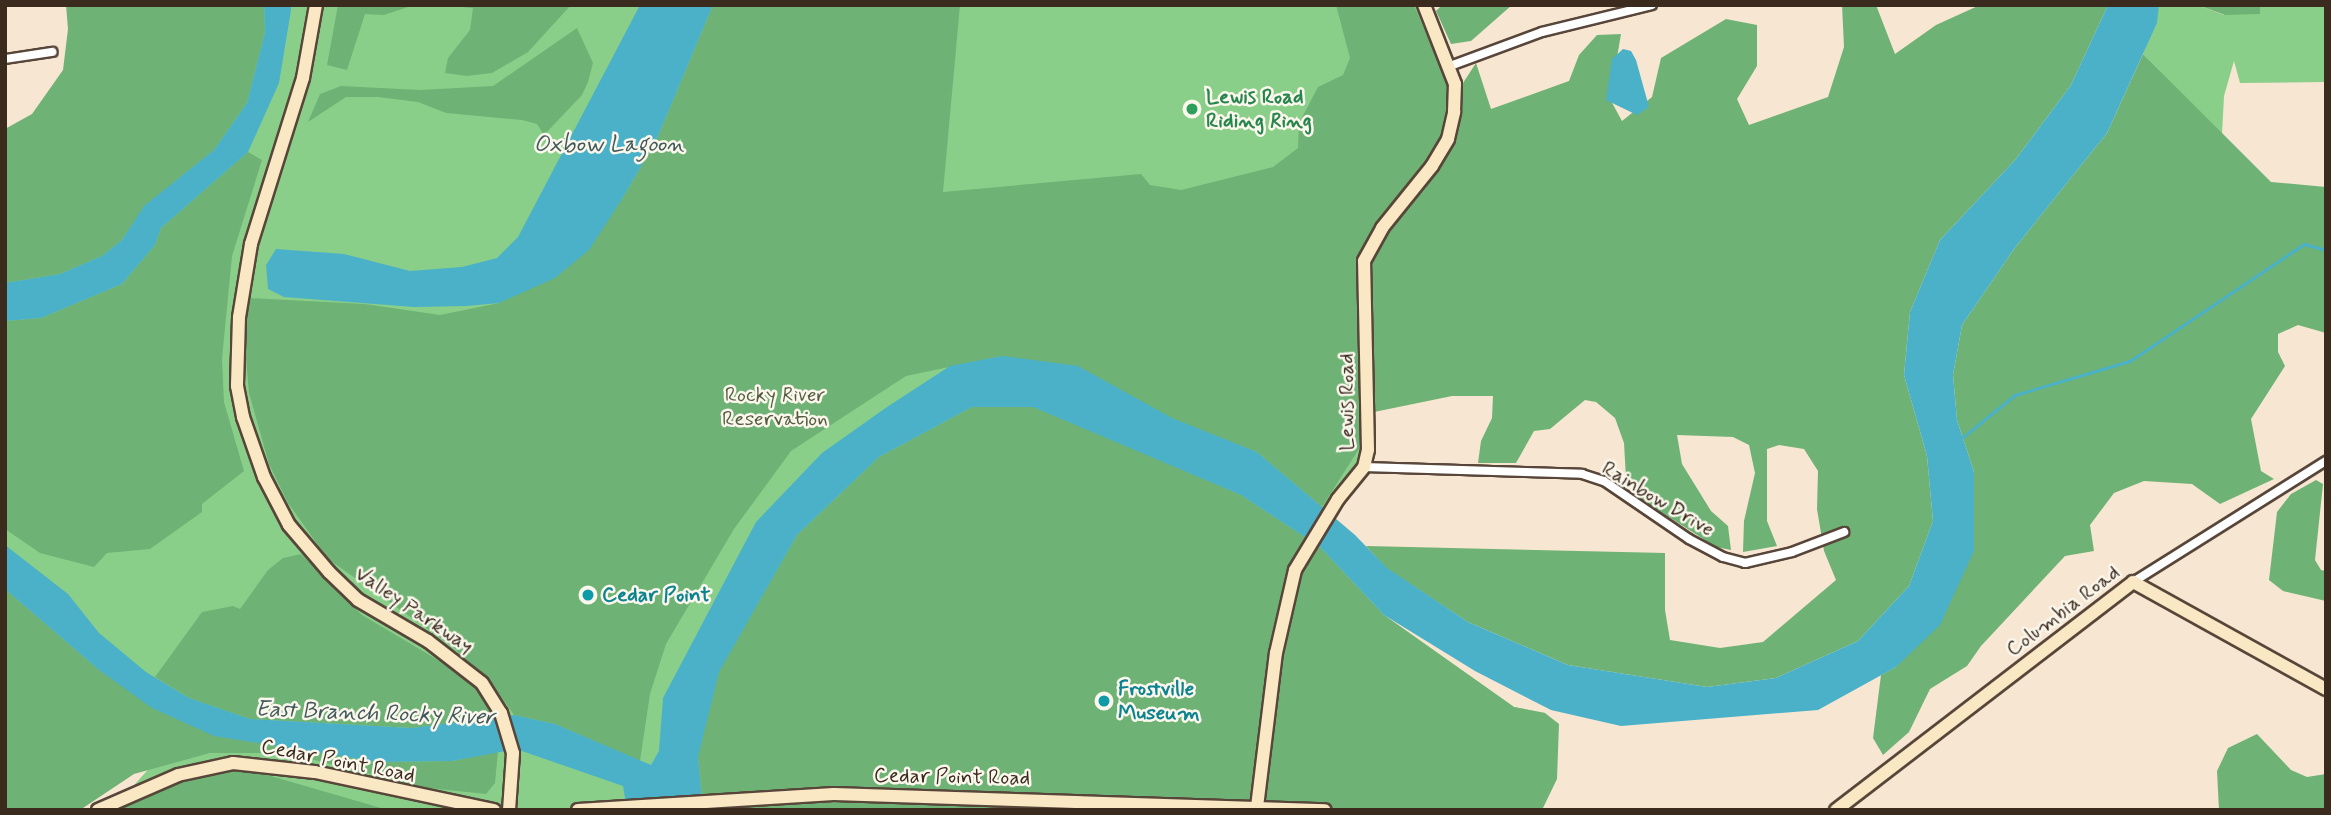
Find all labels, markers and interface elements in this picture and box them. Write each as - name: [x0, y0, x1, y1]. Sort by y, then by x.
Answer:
- place label: Lewis Road Riding Ring: [1206, 84, 1309, 134]
- marker: Lewis Road Riding Ring: [1184, 101, 1200, 117]
- water label: Oxbow Lagoon: [535, 131, 683, 159]
- street label: Lewis Road: [1334, 353, 1360, 451]
- park label: Rocky River Reservation: [722, 382, 828, 432]
- street label: Rainbow Drive: [1598, 456, 1718, 542]
- street label: Columbia Road: [2002, 561, 2124, 661]
- street label: Valley Parkway: [351, 562, 477, 658]
- place label: Cedar Point: [602, 582, 709, 608]
- marker: Cedar Point: [580, 587, 596, 603]
- place label: Frostville Museum: [1118, 676, 1200, 726]
- marker: Frostville Museum: [1096, 693, 1112, 709]
- water label: East Branch Rocky River: [253, 696, 497, 732]
- street label: Cedar Point Road: [260, 734, 416, 788]
- street label: Cedar Point Road: [874, 763, 1030, 791]

